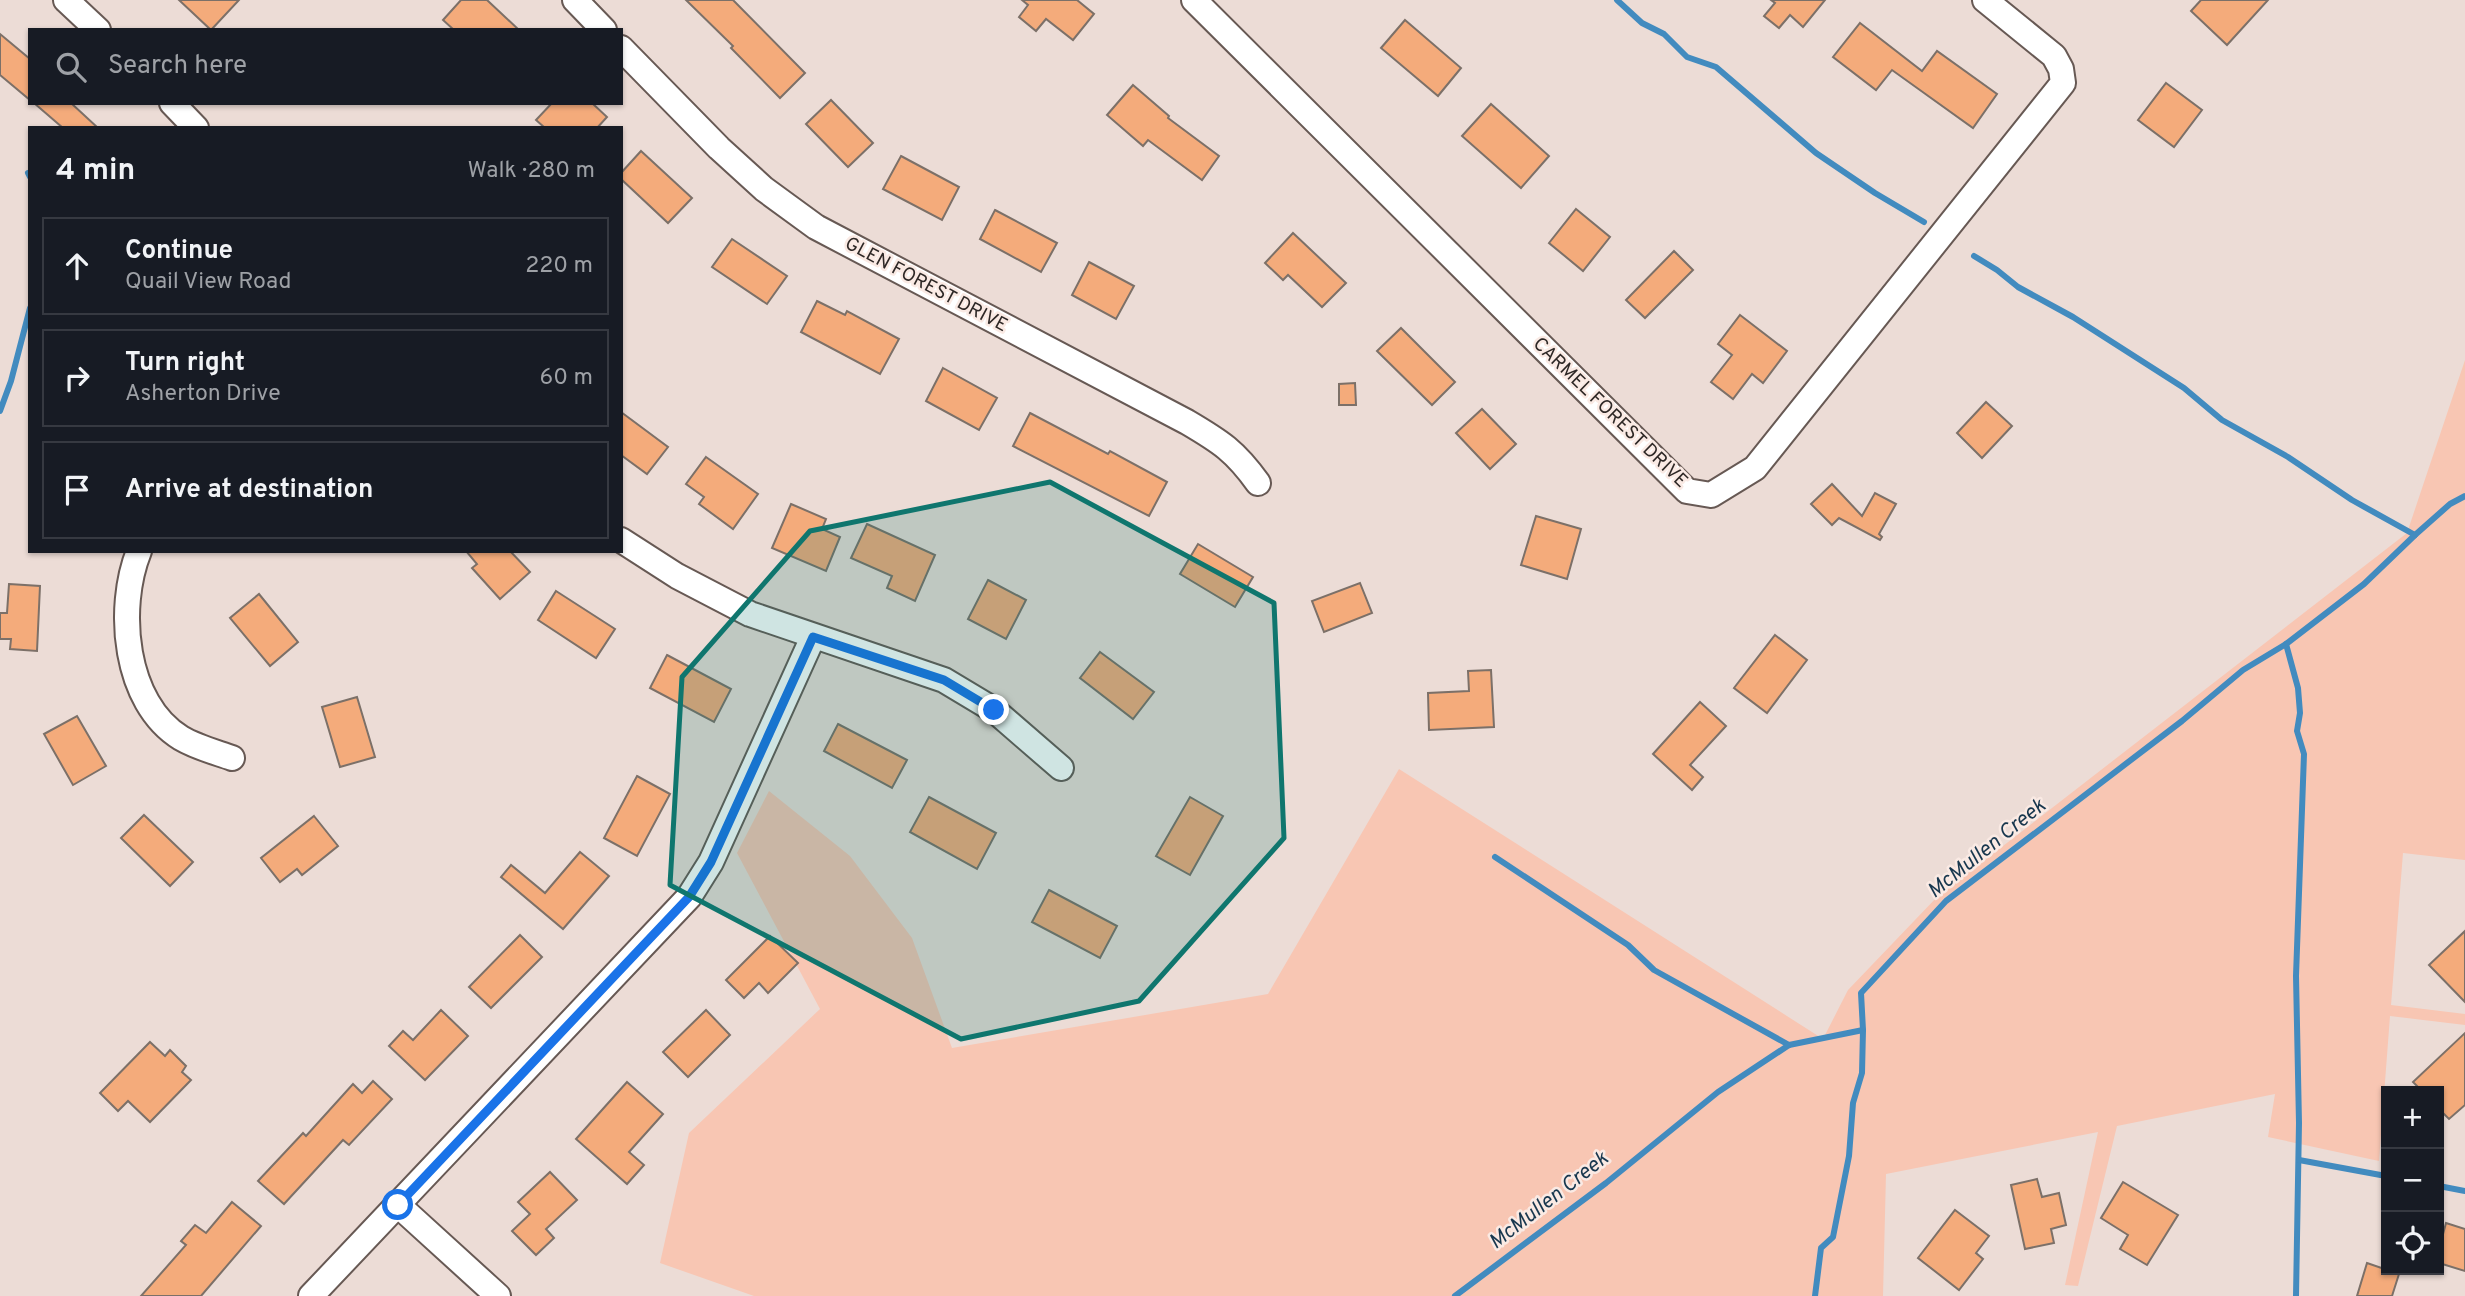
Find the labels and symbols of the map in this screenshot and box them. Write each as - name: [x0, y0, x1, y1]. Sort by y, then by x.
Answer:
- street label: GLEN FOREST DRIVE: [840, 232, 1012, 338]
- street label: CARMEL FOREST DRIVE: [1527, 333, 1693, 493]
- route end: [978, 694, 1009, 725]
- water label: McMullen Creek: [1922, 793, 2052, 905]
- water label: McMullen Creek: [1484, 1146, 1615, 1256]
- route start: [382, 1189, 413, 1220]

